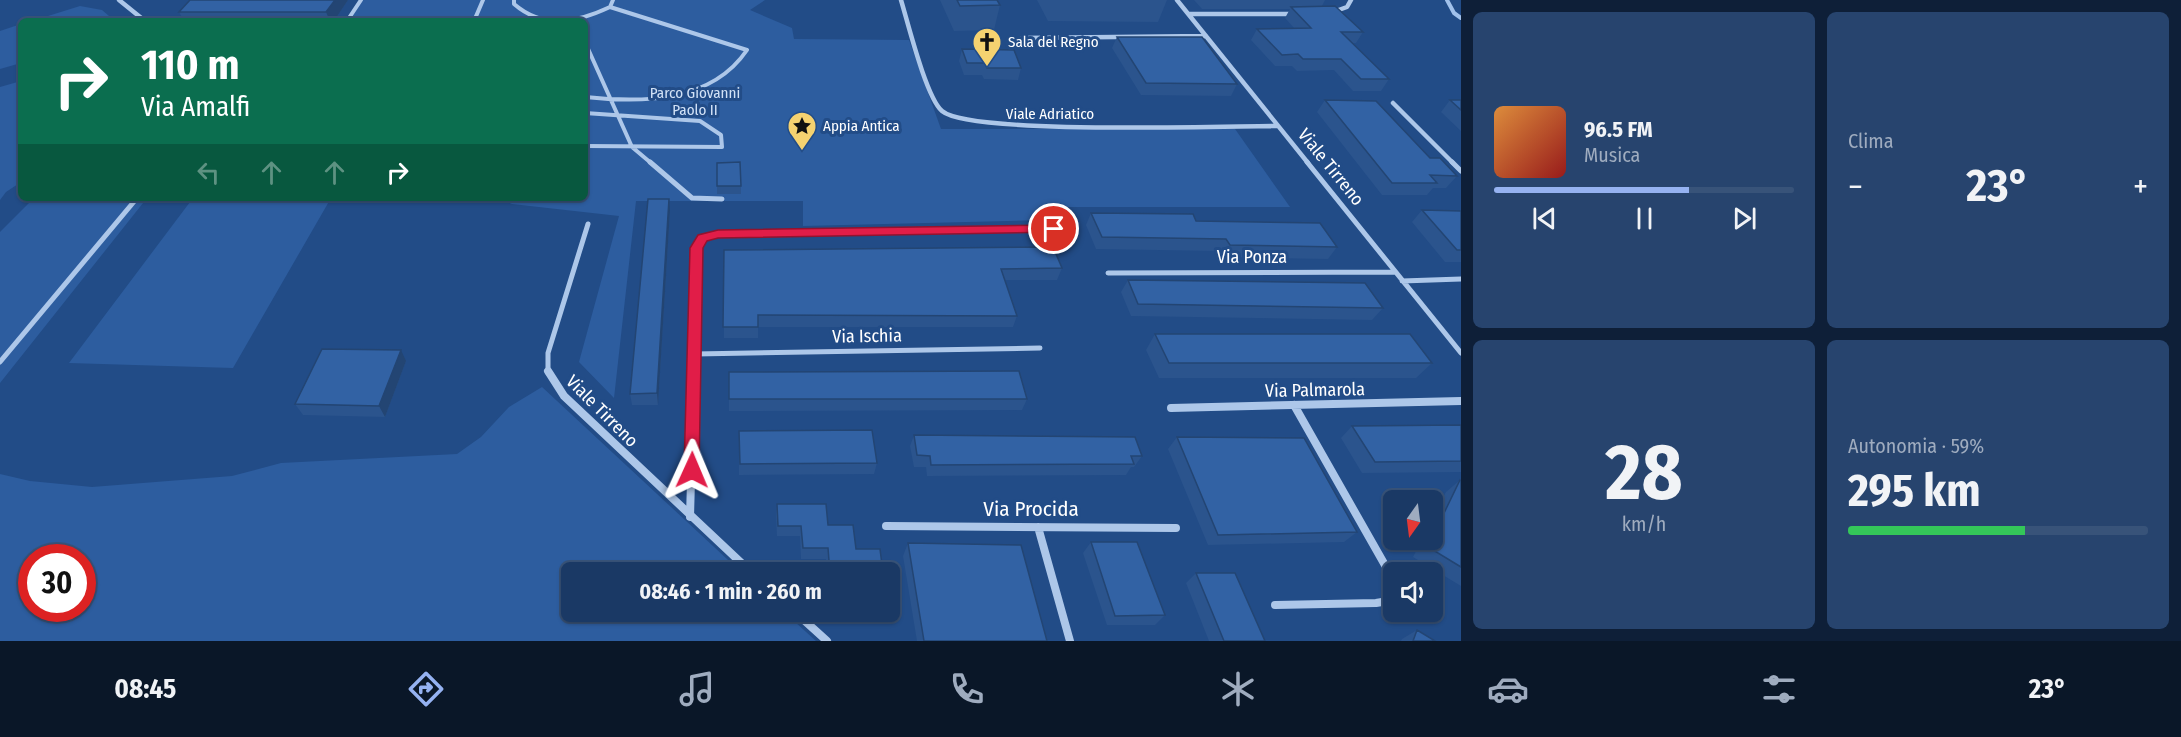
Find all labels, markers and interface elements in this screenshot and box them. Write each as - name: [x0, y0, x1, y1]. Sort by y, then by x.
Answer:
- church icon: Sala del Regno: [971, 26, 1003, 68]
- place label: Sala del Regno: [1008, 33, 1099, 51]
- text: 110 m: [141, 40, 240, 90]
- icon: right: [42, 42, 120, 120]
- park label: Parco Giovanni Paolo II: [650, 84, 740, 119]
- text: Via Amalfi: [141, 91, 250, 123]
- street label: Viale Adriatico: [1006, 105, 1094, 123]
- place icon: Appia Antica: [786, 110, 818, 152]
- text: 96.5 FM: [1584, 116, 1653, 143]
- place label: Appia Antica: [823, 117, 900, 135]
- street label: Viale Tirreno: [1293, 124, 1369, 210]
- text: Clima: [1848, 129, 1893, 153]
- text: Musica: [1584, 143, 1640, 167]
- icon: left: [192, 156, 225, 189]
- icon: ahead: [255, 156, 288, 189]
- icon: ahead: [318, 156, 351, 189]
- icon: right: [381, 156, 414, 189]
- text: 23°: [1966, 159, 2030, 213]
- text: −: [1848, 167, 1863, 207]
- text: +: [2133, 167, 2148, 207]
- icon: previous: [1528, 202, 1561, 235]
- icon: pause: [1628, 202, 1661, 235]
- icon: next: [1728, 202, 1761, 235]
- pin: [1028, 203, 1079, 254]
- icon: arrive: [1037, 212, 1070, 245]
- street label: Via Ponza: [1217, 246, 1287, 268]
- street label: Via Ischia: [832, 324, 902, 348]
- street label: Viale Tirreno: [561, 370, 643, 452]
- street label: Via Palmarola: [1265, 378, 1365, 402]
- text: 28: [1605, 426, 1683, 520]
- text: Autonomia · 59%: [1848, 434, 1984, 458]
- position arrow: [660, 438, 724, 502]
- text: 295 km: [1848, 464, 1981, 518]
- north arrow: [1383, 490, 1443, 550]
- map controls: [1383, 490, 1443, 622]
- street label: Via Procida: [983, 496, 1079, 522]
- text: km/h: [1622, 512, 1666, 536]
- speed limit sign: 30: [18, 544, 96, 622]
- button: sound: [1383, 562, 1443, 622]
- text: 08:46 · 1 min · 260 m: [639, 578, 822, 605]
- icon: directions: [405, 668, 447, 710]
- icon: music: [676, 668, 718, 710]
- icon: phone: [946, 668, 988, 710]
- icon: climate: [1217, 668, 1259, 710]
- icon: car: [1487, 668, 1529, 710]
- icon: filters: [1758, 668, 1800, 710]
- text: 08:45: [114, 673, 176, 705]
- text: 23°: [2029, 673, 2067, 705]

